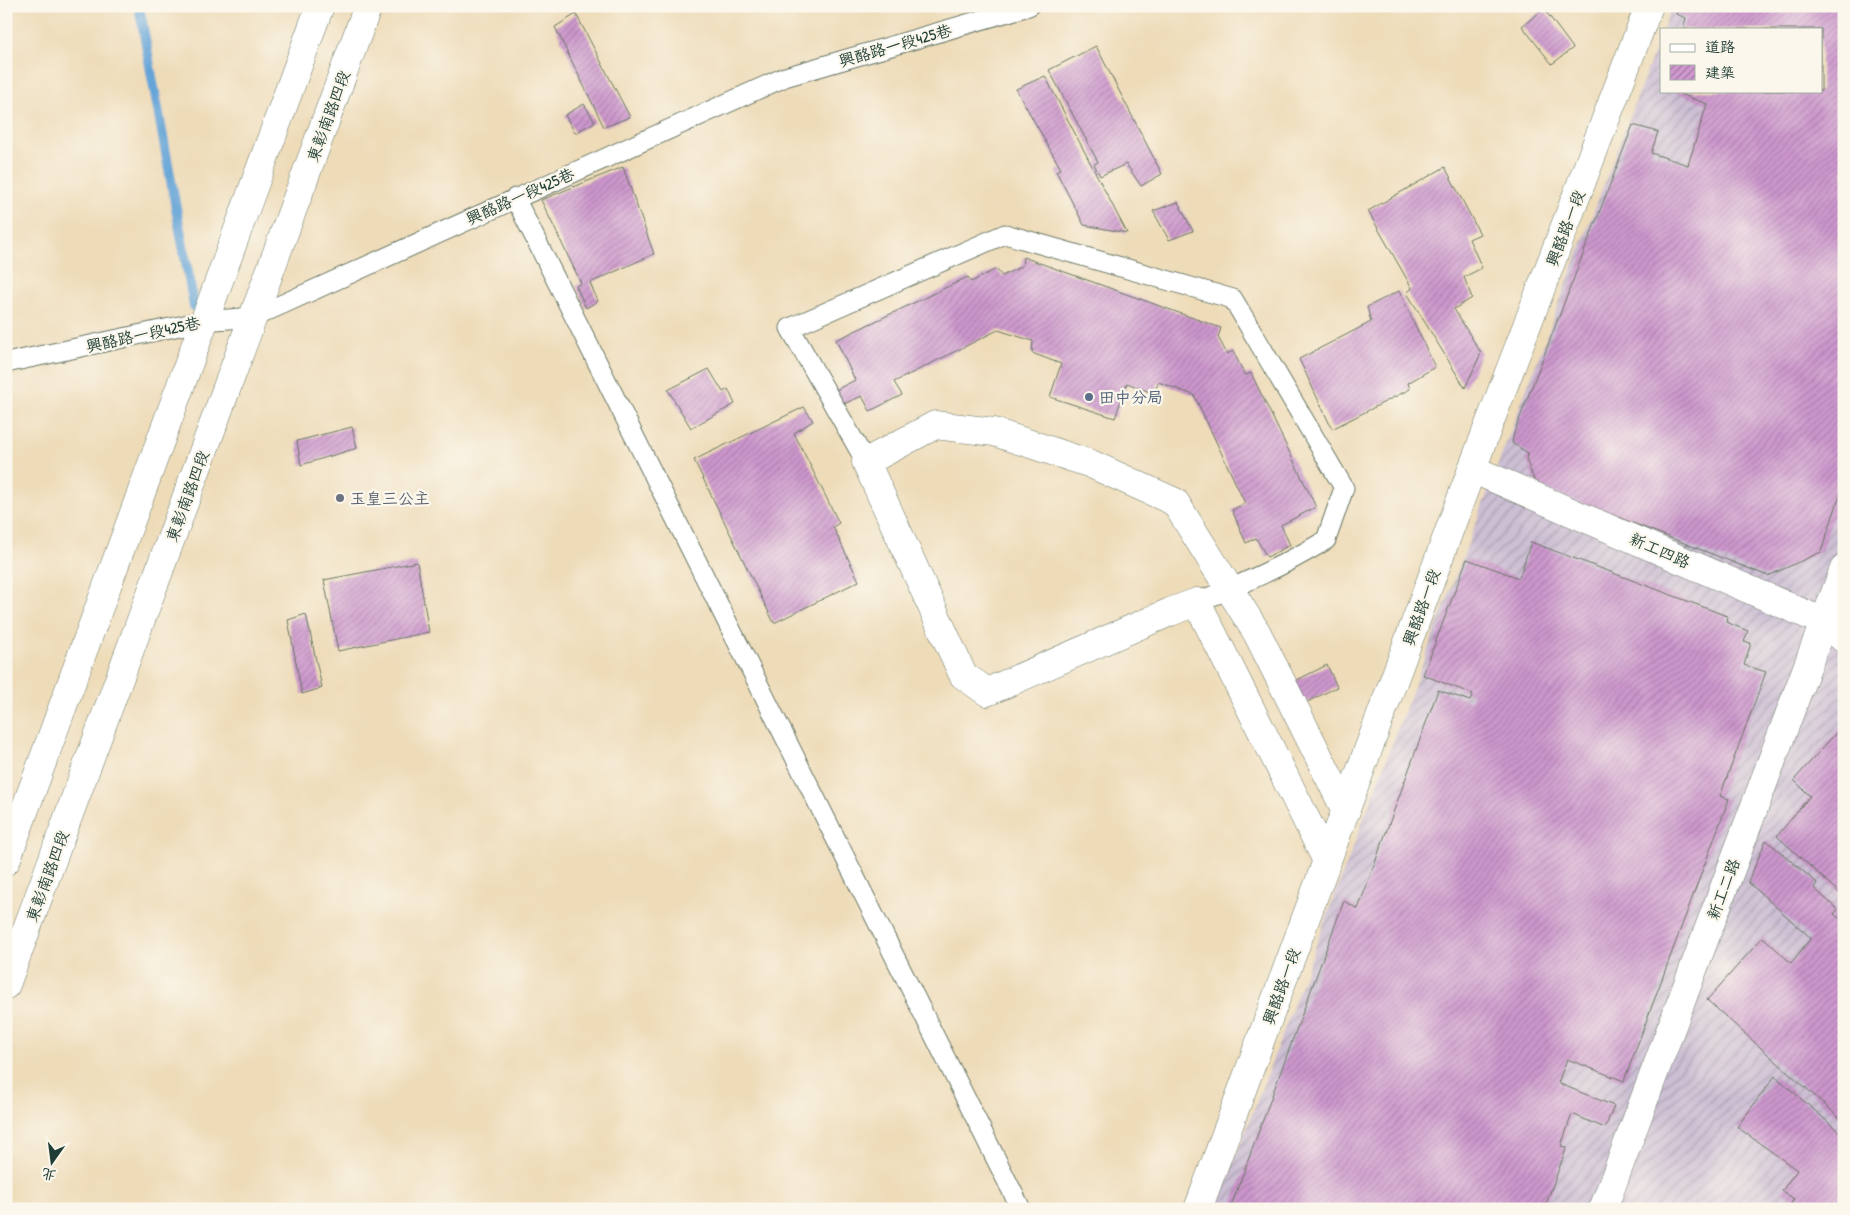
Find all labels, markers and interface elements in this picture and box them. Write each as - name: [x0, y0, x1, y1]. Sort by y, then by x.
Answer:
- street label: 興酪路一段425巷: [836, 18, 954, 72]
- legend: [1660, 28, 1822, 92]
- text: 道路: [1705, 36, 1735, 57]
- text: 建築: [1705, 62, 1735, 83]
- street label: 東彰南路四段: [301, 67, 355, 165]
- street label: 興酪路一段425巷: [462, 162, 578, 230]
- street label: 興酪路一段: [1540, 187, 1590, 269]
- street label: 興酪路一段425巷: [84, 311, 202, 357]
- place label: 田中分局: [1099, 386, 1163, 408]
- marker: 田中分局: [1083, 391, 1095, 403]
- street label: 東彰南路四段: [160, 447, 214, 545]
- place label: 玉皇三公主: [350, 487, 430, 509]
- marker: 玉皇三公主: [334, 492, 346, 504]
- street label: 新工四路: [1626, 527, 1694, 573]
- street label: 興酪路一段: [1397, 566, 1445, 648]
- street label: 東彰南路四段: [20, 827, 74, 925]
- street label: 新工二路: [1701, 855, 1745, 923]
- street label: 興酪路一段: [1257, 945, 1305, 1027]
- north arrow: [28, 1138, 78, 1188]
- text: 北: [40, 1164, 58, 1186]

